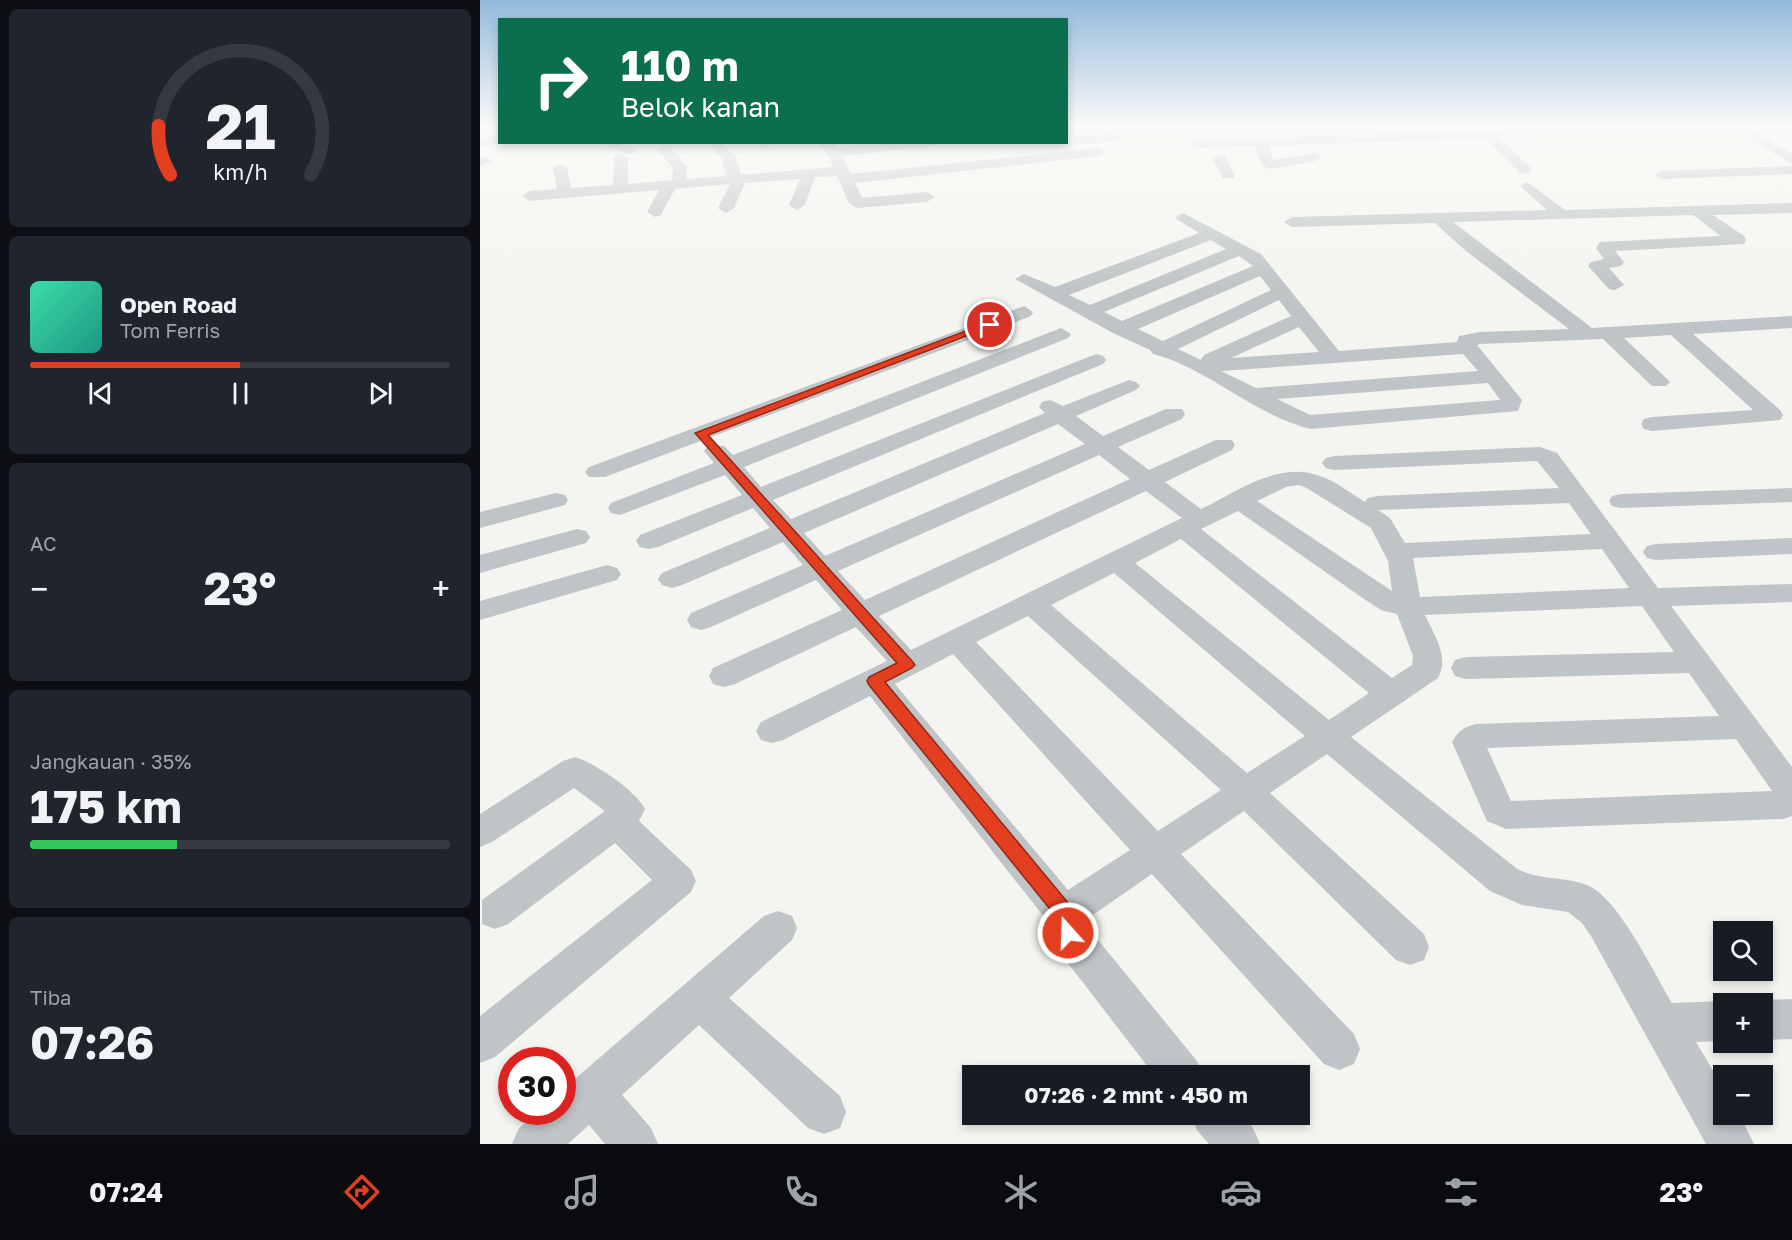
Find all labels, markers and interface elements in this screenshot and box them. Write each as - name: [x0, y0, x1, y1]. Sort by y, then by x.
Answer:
- text: 110 m: [621, 40, 739, 90]
- icon: right: [522, 42, 600, 120]
- text: 21: [205, 88, 275, 163]
- text: Belok kanan: [621, 91, 780, 123]
- text: km/h: [213, 159, 267, 185]
- text: Open Road: [120, 291, 237, 318]
- pin: [964, 299, 1015, 350]
- icon: arrive: [973, 308, 1006, 341]
- text: Tom Ferris: [120, 318, 220, 342]
- icon: previous: [84, 377, 117, 410]
- icon: pause: [224, 377, 257, 410]
- icon: next: [364, 377, 397, 410]
- text: AC: [30, 531, 57, 555]
- text: 23°: [204, 561, 276, 615]
- text: −: [30, 569, 48, 608]
- text: +: [432, 569, 450, 608]
- text: Jangkauan · 35%: [30, 749, 191, 773]
- text: 175 km: [30, 779, 182, 833]
- position arrow: [1036, 901, 1100, 965]
- map controls: [1713, 921, 1773, 1125]
- button: search: [1713, 921, 1773, 981]
- text: Tiba: [30, 985, 71, 1009]
- button: +: [1713, 993, 1773, 1053]
- text: 07:26: [30, 1015, 154, 1069]
- speed limit sign: 30: [498, 1047, 576, 1125]
- button: −: [1713, 1065, 1773, 1125]
- text: 07:26 · 2 mnt · 450 m: [1024, 1081, 1248, 1108]
- icon: directions: [341, 1171, 383, 1213]
- icon: music: [561, 1171, 603, 1213]
- icon: phone: [780, 1171, 822, 1213]
- icon: climate: [1000, 1171, 1042, 1213]
- icon: car: [1220, 1171, 1262, 1213]
- icon: filters: [1440, 1171, 1482, 1213]
- text: 07:24: [89, 1176, 163, 1208]
- text: 23°: [1660, 1176, 1703, 1208]

